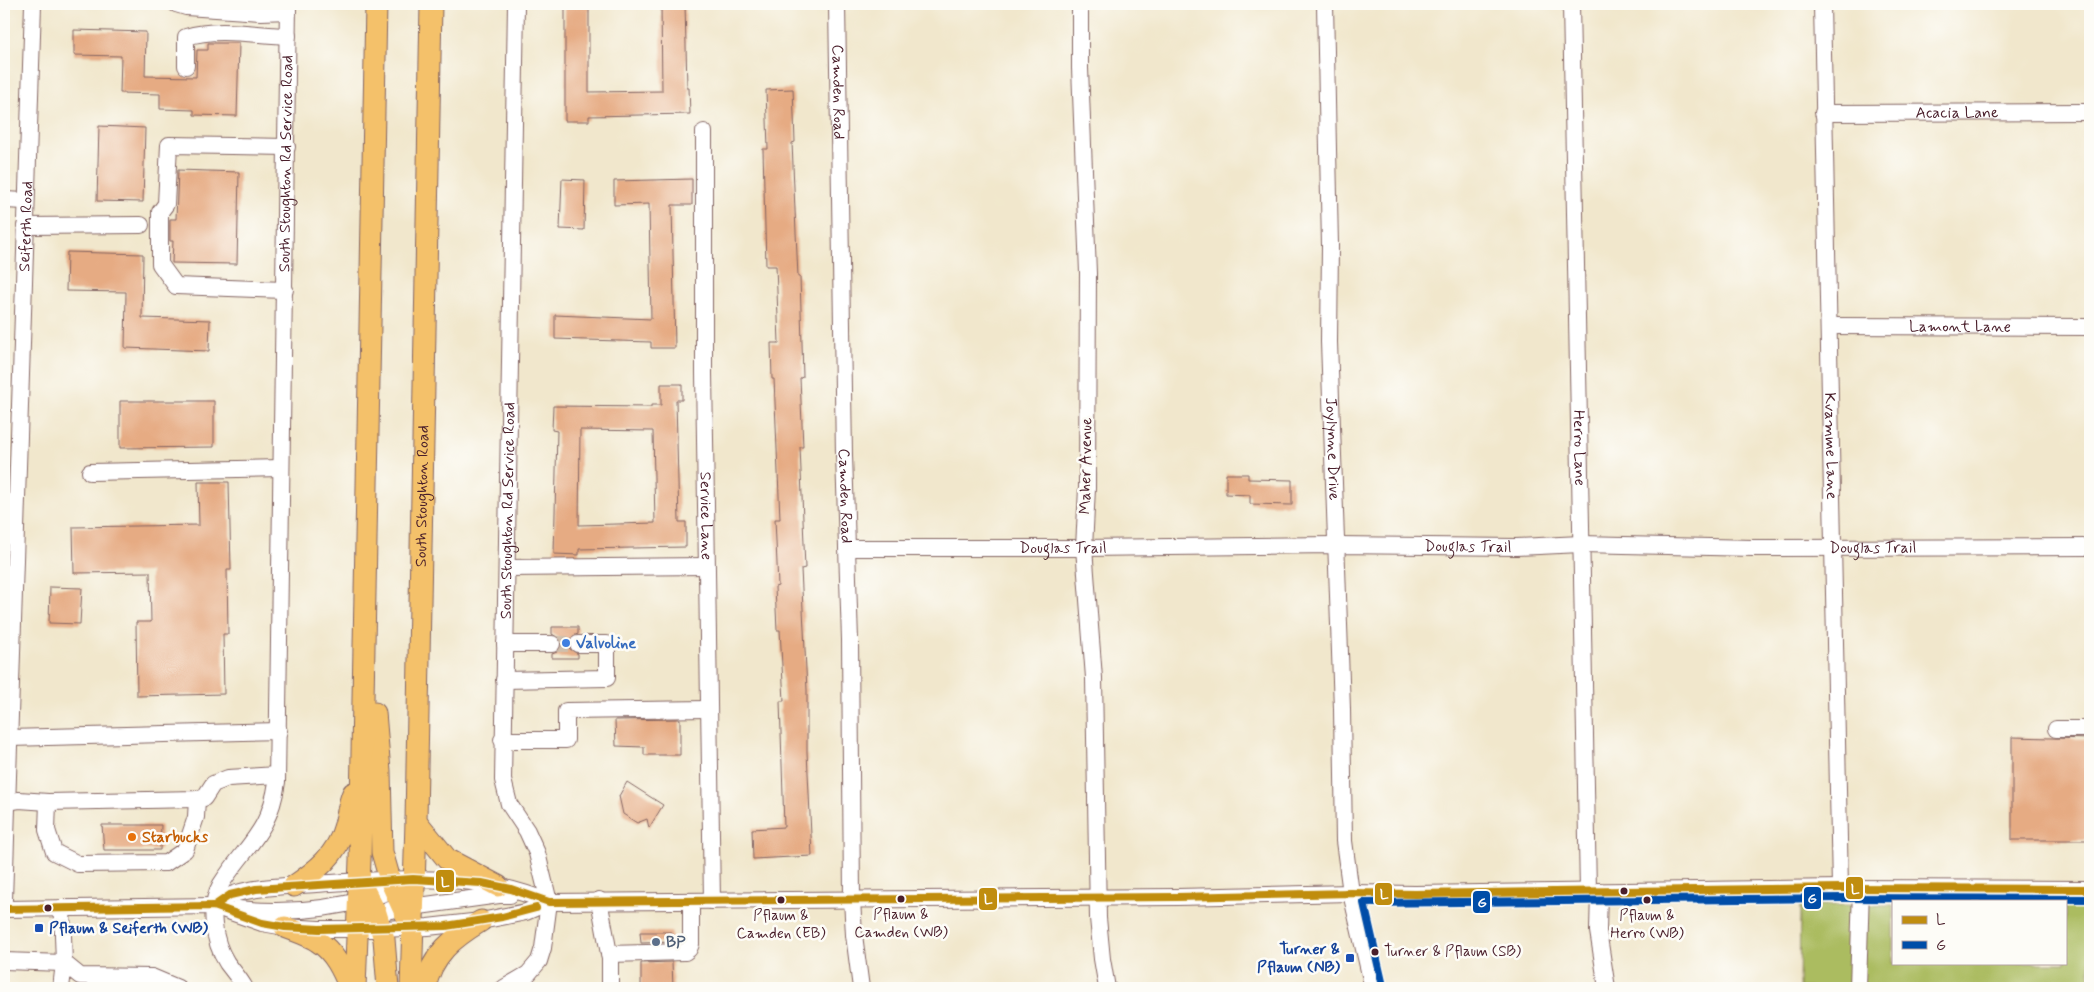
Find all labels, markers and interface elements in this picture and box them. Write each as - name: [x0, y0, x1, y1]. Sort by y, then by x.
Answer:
- street label: Camden Road: [827, 44, 850, 140]
- street label: South Stoughton Rd Service Road: [274, 55, 298, 272]
- street label: Acacia Lane: [1915, 102, 1999, 123]
- street label: Seiferth Road: [14, 181, 38, 272]
- street label: Lamont Lane: [1909, 316, 2011, 337]
- street label: Kvamme Lane: [1819, 392, 1843, 500]
- street label: Joylynne Drive: [1320, 397, 1345, 501]
- street label: South Stoughton Rd Service Road: [495, 402, 520, 619]
- street label: Herro Lane: [1568, 410, 1591, 486]
- street label: Maher Avenue: [1075, 417, 1097, 515]
- street label: South Stoughton Road: [410, 425, 434, 567]
- street label: Camden Road: [833, 448, 857, 544]
- street label: Service Lane: [695, 472, 717, 560]
- street label: Douglas Trail: [1424, 535, 1512, 558]
- street label: Douglas Trail: [1019, 537, 1107, 560]
- street label: Douglas Trail: [1829, 537, 1917, 559]
- place label: Valvoline: [576, 633, 636, 654]
- marker: Valvoline: [560, 637, 572, 649]
- place label: Starbucks: [142, 827, 209, 848]
- marker: Starbucks: [126, 831, 138, 843]
- line badge: L: [435, 869, 455, 893]
- text: L: [441, 873, 450, 891]
- line badge: L: [1845, 876, 1864, 900]
- text: L: [1851, 880, 1860, 898]
- line badge: L: [1374, 882, 1393, 906]
- text: L: [1380, 885, 1389, 903]
- unlabelled marker: [1619, 886, 1629, 896]
- line badge: G: [1803, 886, 1822, 910]
- line badge: L: [978, 887, 998, 911]
- text: L: [984, 890, 993, 908]
- line badge: G: [1472, 890, 1491, 914]
- text: G: [1807, 890, 1817, 908]
- marker: Pflaum & Camden (WB): [896, 894, 906, 904]
- text: G: [1477, 894, 1487, 912]
- marker: Pflaum & Camden (EB): [776, 895, 786, 905]
- marker: Pflaum & Herro (WB): [1642, 895, 1652, 905]
- legend: [1892, 900, 2066, 964]
- unlabelled marker: [43, 903, 53, 913]
- place label: Pflaum & Camden (WB): [854, 905, 949, 943]
- place label: Pflaum & Camden (EB): [736, 906, 826, 944]
- place label: Pflaum & Herro (WB): [1610, 906, 1684, 944]
- text: L: [1936, 910, 1946, 930]
- place label: Pflaum & Seiferth (WB): [49, 918, 208, 939]
- marker: Pflaum & Seiferth (WB): [33, 922, 45, 934]
- place label: BP: [666, 932, 686, 953]
- marker: BP: [650, 936, 662, 948]
- text: G: [1936, 936, 1946, 956]
- place label: Turner & Pflaum (NB): [1257, 939, 1340, 978]
- place label: Turner & Pflaum (SB): [1384, 942, 1522, 962]
- marker: Turner & Pflaum (SB): [1370, 947, 1380, 957]
- marker: Turner & Pflaum (NB): [1344, 952, 1356, 964]

